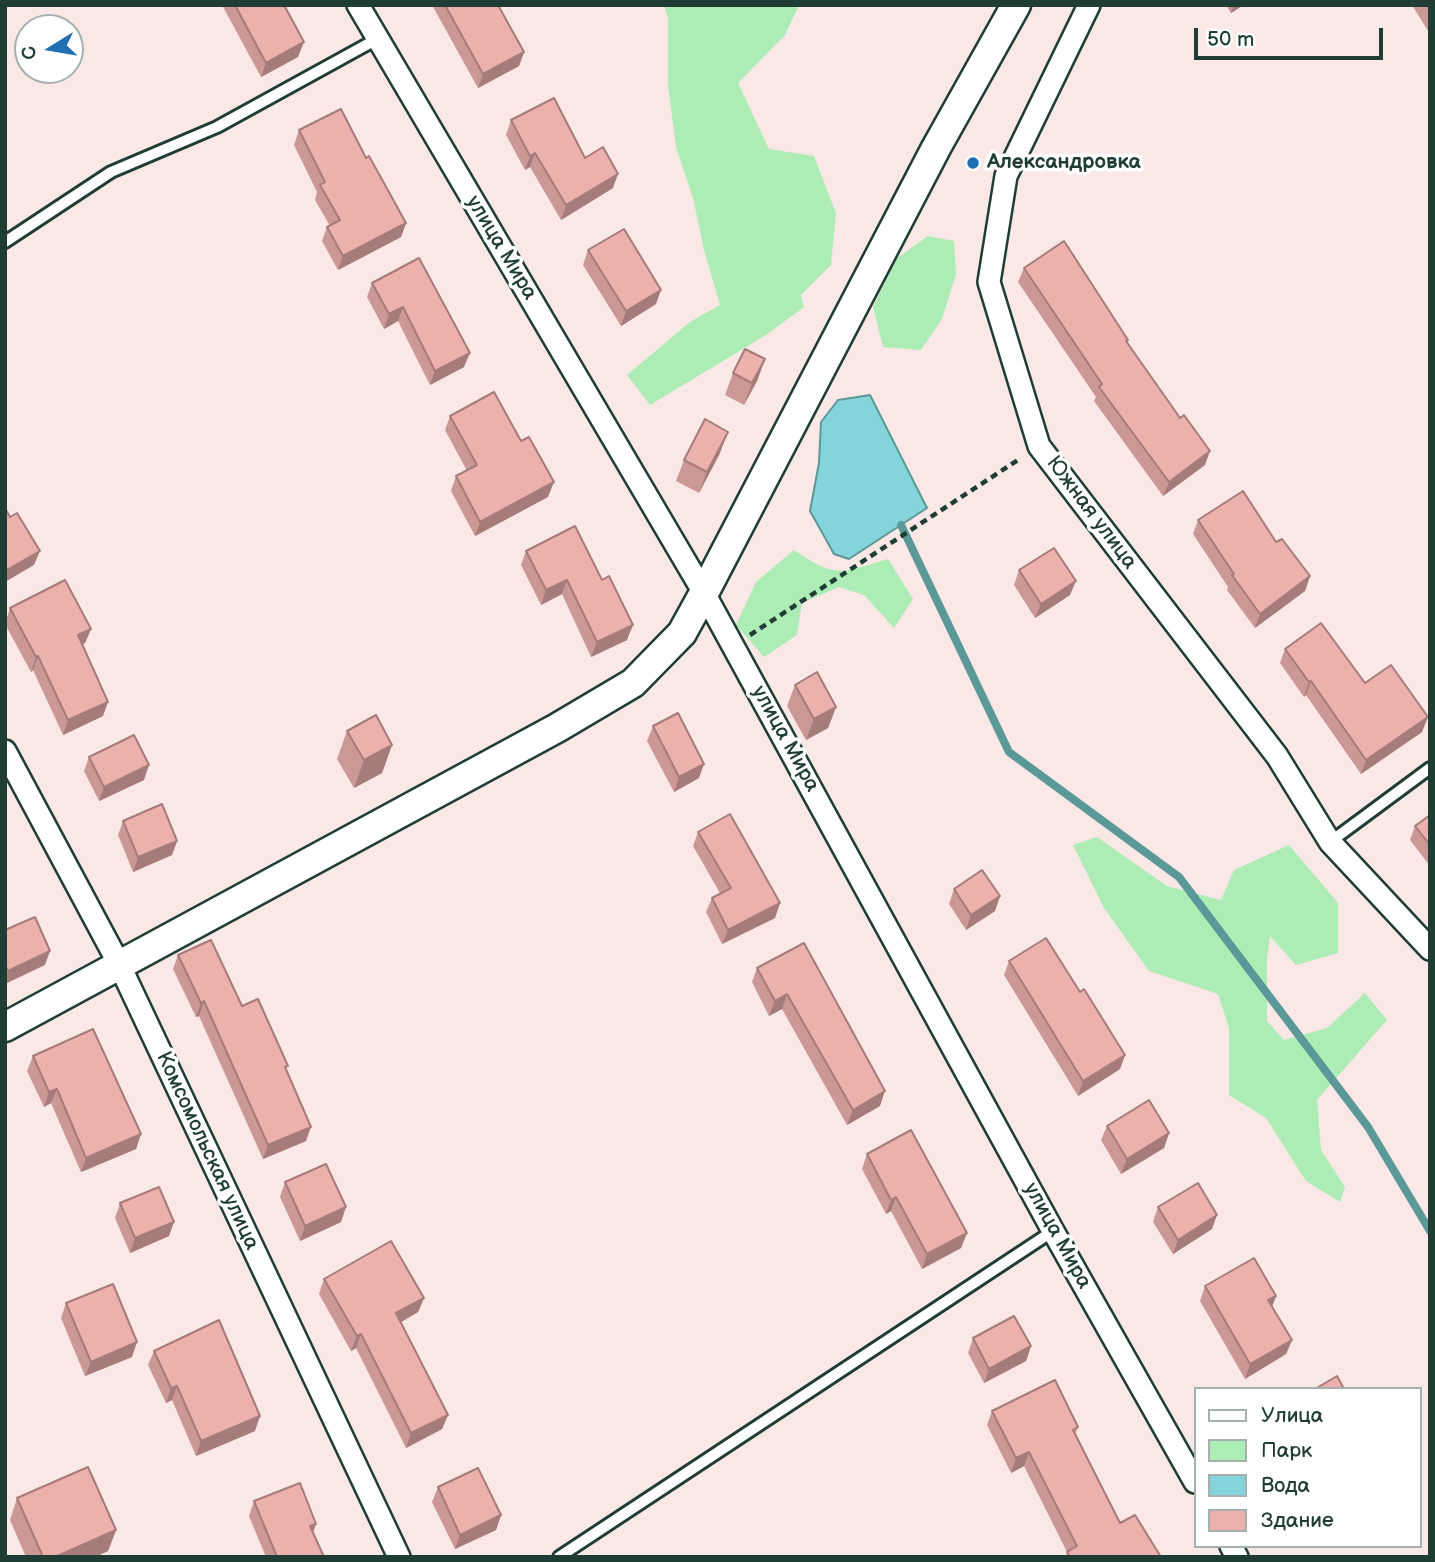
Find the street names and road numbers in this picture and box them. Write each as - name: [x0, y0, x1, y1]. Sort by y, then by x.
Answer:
- street label: улица Мира: [460, 191, 542, 305]
- street label: Южная улица: [1040, 452, 1142, 574]
- street label: улица Мира: [746, 682, 824, 796]
- street label: Комсомольская улица: [150, 1048, 264, 1254]
- street label: улица Мира: [1018, 1179, 1096, 1293]

